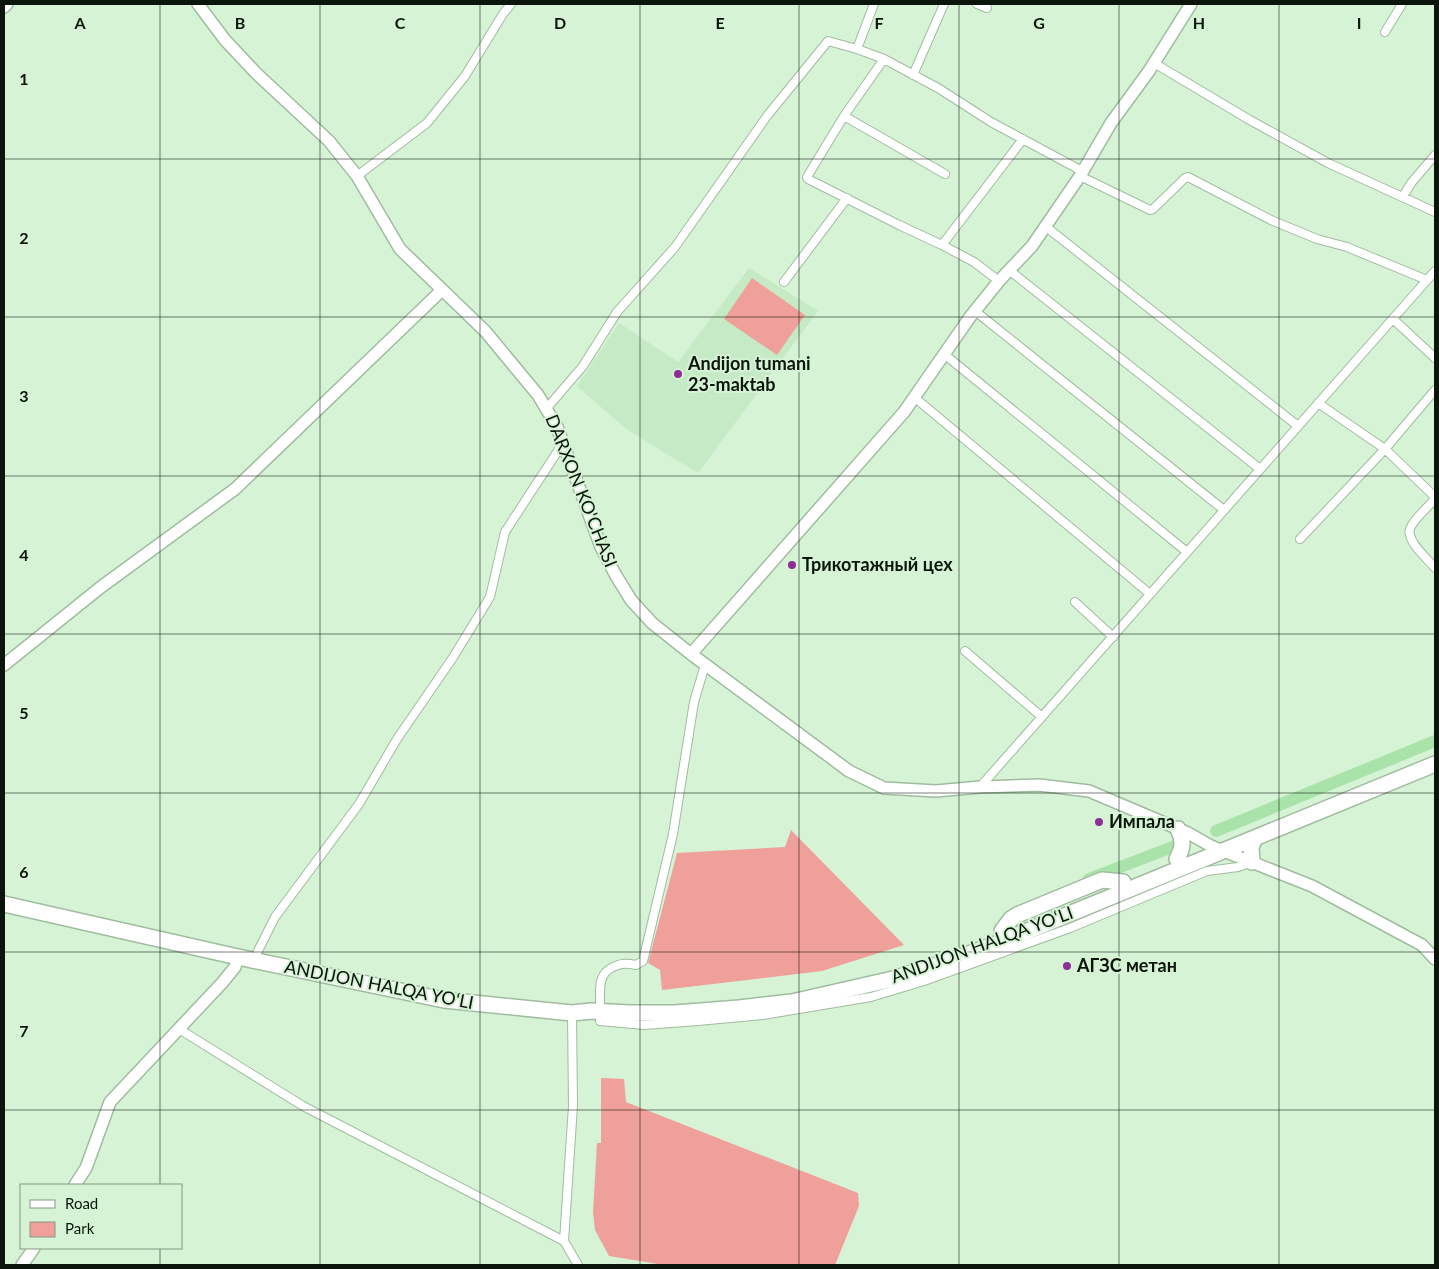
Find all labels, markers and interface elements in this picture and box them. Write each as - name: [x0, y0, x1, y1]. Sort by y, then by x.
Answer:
- text: A: [73, 13, 86, 32]
- text: B: [235, 13, 245, 32]
- text: C: [395, 13, 406, 32]
- text: D: [554, 13, 566, 32]
- text: E: [715, 13, 725, 32]
- text: F: [874, 13, 884, 32]
- text: G: [1033, 13, 1045, 32]
- text: H: [1193, 13, 1205, 32]
- text: I: [1357, 13, 1361, 32]
- text: 1: [19, 69, 29, 88]
- text: 2: [19, 228, 29, 247]
- place label: Andijon tumani 23-maktab: [687, 352, 811, 395]
- marker: Andijon tumani 23-maktab: [672, 368, 684, 380]
- text: 3: [19, 386, 29, 405]
- street label: DARXON KO'CHASI: [541, 411, 623, 570]
- text: 4: [19, 545, 29, 564]
- place label: Трикотажный цех: [802, 553, 953, 575]
- marker: Трикотажный цех: [786, 559, 798, 571]
- text: 5: [19, 703, 29, 722]
- place label: Импала: [1109, 810, 1175, 832]
- marker: Импала: [1093, 816, 1105, 828]
- text: 6: [19, 862, 29, 881]
- street label: ANDIJON HALQA YO‘LI: [888, 901, 1076, 987]
- place label: АГЗС метан: [1076, 954, 1177, 976]
- street label: ANDIJON HALQA YO‘LI: [283, 955, 476, 1013]
- marker: АГЗС метан: [1061, 960, 1073, 972]
- text: 7: [19, 1021, 29, 1040]
- legend: [20, 1184, 182, 1249]
- text: Road: [65, 1194, 98, 1212]
- text: Park: [65, 1219, 95, 1237]

